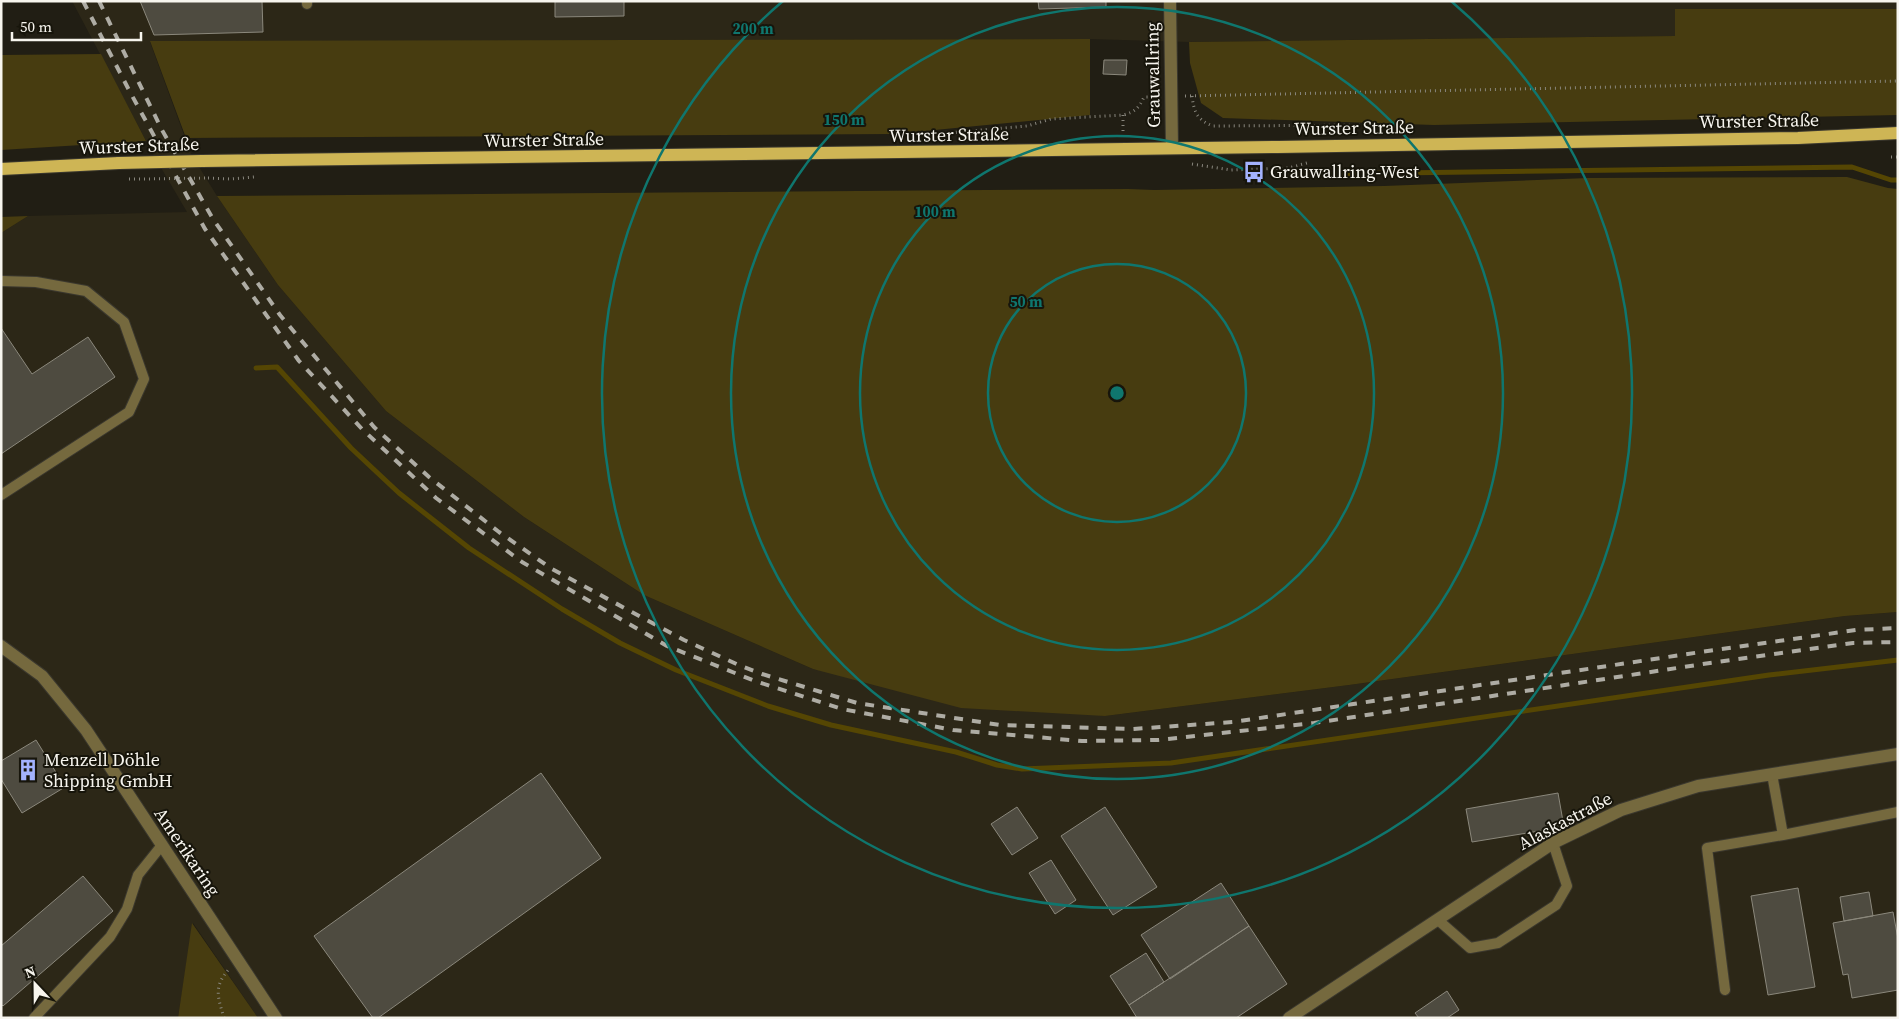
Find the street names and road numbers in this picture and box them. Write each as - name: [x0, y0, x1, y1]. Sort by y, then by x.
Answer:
- street label: Grauwallring: [1139, 22, 1166, 128]
- street label: Wurster Straße: [1699, 107, 1819, 134]
- street label: Wurster Straße: [1294, 114, 1414, 141]
- street label: Wurster Straße: [889, 121, 1009, 148]
- street label: Wurster Straße: [484, 126, 604, 153]
- street label: Wurster Straße: [78, 131, 200, 160]
- street label: Alaskastraße: [1513, 785, 1616, 856]
- street label: Amerikaring: [148, 802, 226, 901]

